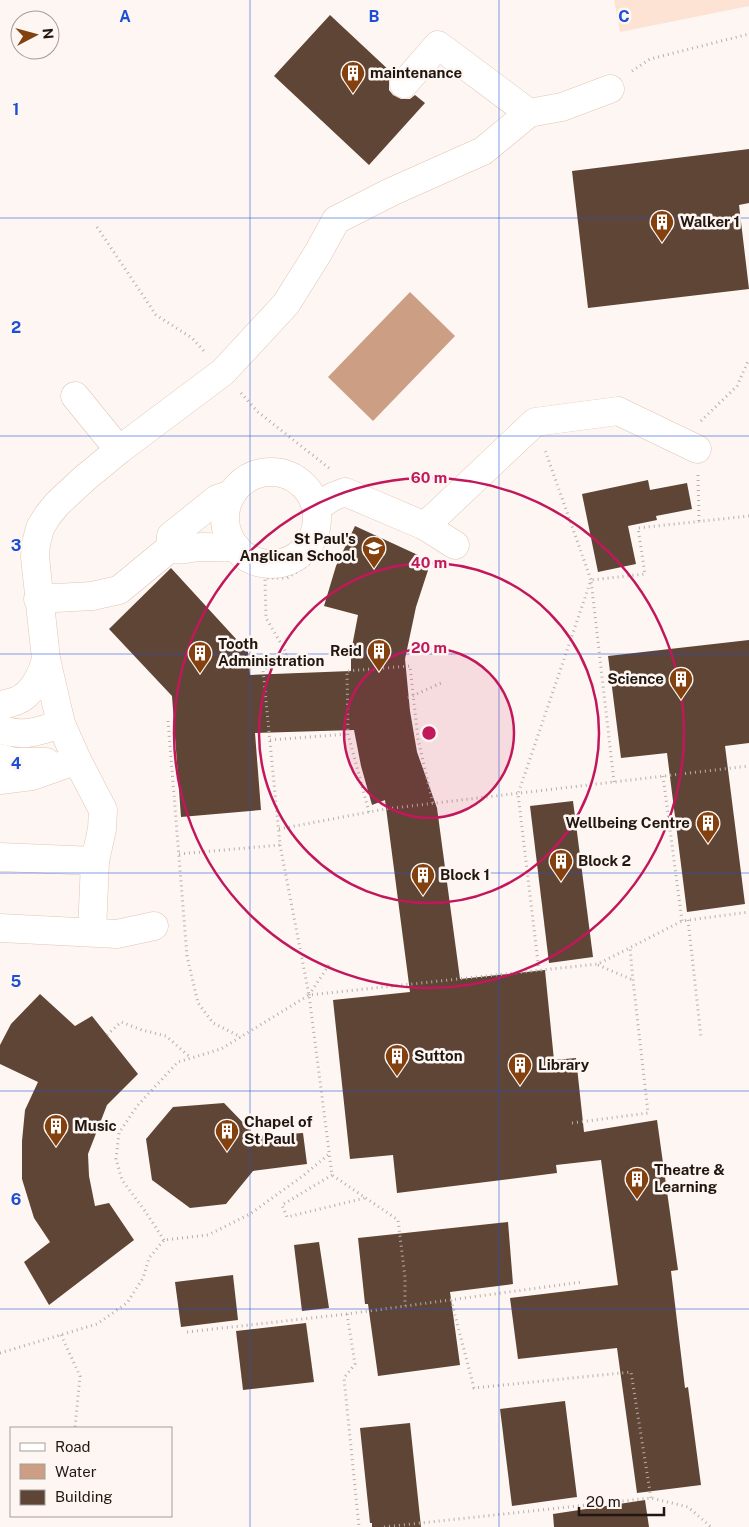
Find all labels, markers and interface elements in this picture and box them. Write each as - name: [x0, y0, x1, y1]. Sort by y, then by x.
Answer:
- text: A: [119, 7, 131, 26]
- text: B: [369, 7, 380, 26]
- text: C: [618, 7, 630, 26]
- north arrow: [10, 10, 60, 60]
- text: N: [39, 27, 56, 40]
- building icon: maintenance: [340, 60, 366, 94]
- place label: maintenance: [370, 64, 462, 81]
- text: 1: [13, 100, 19, 119]
- building icon: Walker 1: [649, 209, 675, 243]
- place label: Walker 1: [680, 213, 740, 230]
- text: 2: [11, 318, 21, 337]
- text: 60 m: [411, 469, 447, 486]
- place label: St Paul's Anglican School: [239, 530, 356, 564]
- school or university icon: St Paul's Anglican School: [361, 535, 387, 569]
- text: 3: [11, 536, 21, 555]
- text: 40 m: [411, 554, 447, 571]
- place label: Tooth Administration: [218, 635, 324, 669]
- building icon: Reid: [366, 638, 392, 672]
- text: 20 m: [411, 639, 447, 656]
- building icon: Tooth Administration: [187, 640, 213, 674]
- place label: Reid: [330, 642, 362, 659]
- building icon: Science: [668, 666, 694, 700]
- place label: Science: [607, 670, 664, 687]
- centre of rings: [420, 724, 438, 742]
- text: 4: [11, 754, 22, 773]
- building icon: Wellbeing Centre: [695, 810, 721, 844]
- place label: Wellbeing Centre: [565, 814, 690, 831]
- building icon: Block 2: [548, 848, 574, 882]
- place label: Block 2: [578, 852, 631, 869]
- building icon: Block 1: [410, 862, 436, 896]
- place label: Block 1: [440, 866, 490, 883]
- text: 5: [11, 972, 22, 991]
- building icon: Sutton: [384, 1043, 410, 1077]
- place label: Sutton: [414, 1047, 463, 1064]
- building icon: Library: [507, 1052, 533, 1086]
- place label: Library: [538, 1056, 590, 1073]
- building icon: Music: [43, 1113, 69, 1147]
- place label: Chapel of St Paul: [244, 1113, 312, 1147]
- place label: Music: [74, 1117, 117, 1134]
- building icon: Chapel of St Paul: [214, 1118, 240, 1152]
- place label: Theatre & Learning: [654, 1161, 725, 1195]
- building icon: Theatre & Learning: [624, 1166, 650, 1200]
- text: 6: [11, 1190, 21, 1209]
- legend: [10, 1427, 172, 1517]
- text: Road: [55, 1438, 91, 1455]
- text: Water: [55, 1463, 97, 1480]
- scale bar: [579, 1484, 664, 1516]
- text: Building: [55, 1488, 113, 1505]
- text: 20 m: [586, 1493, 621, 1510]

